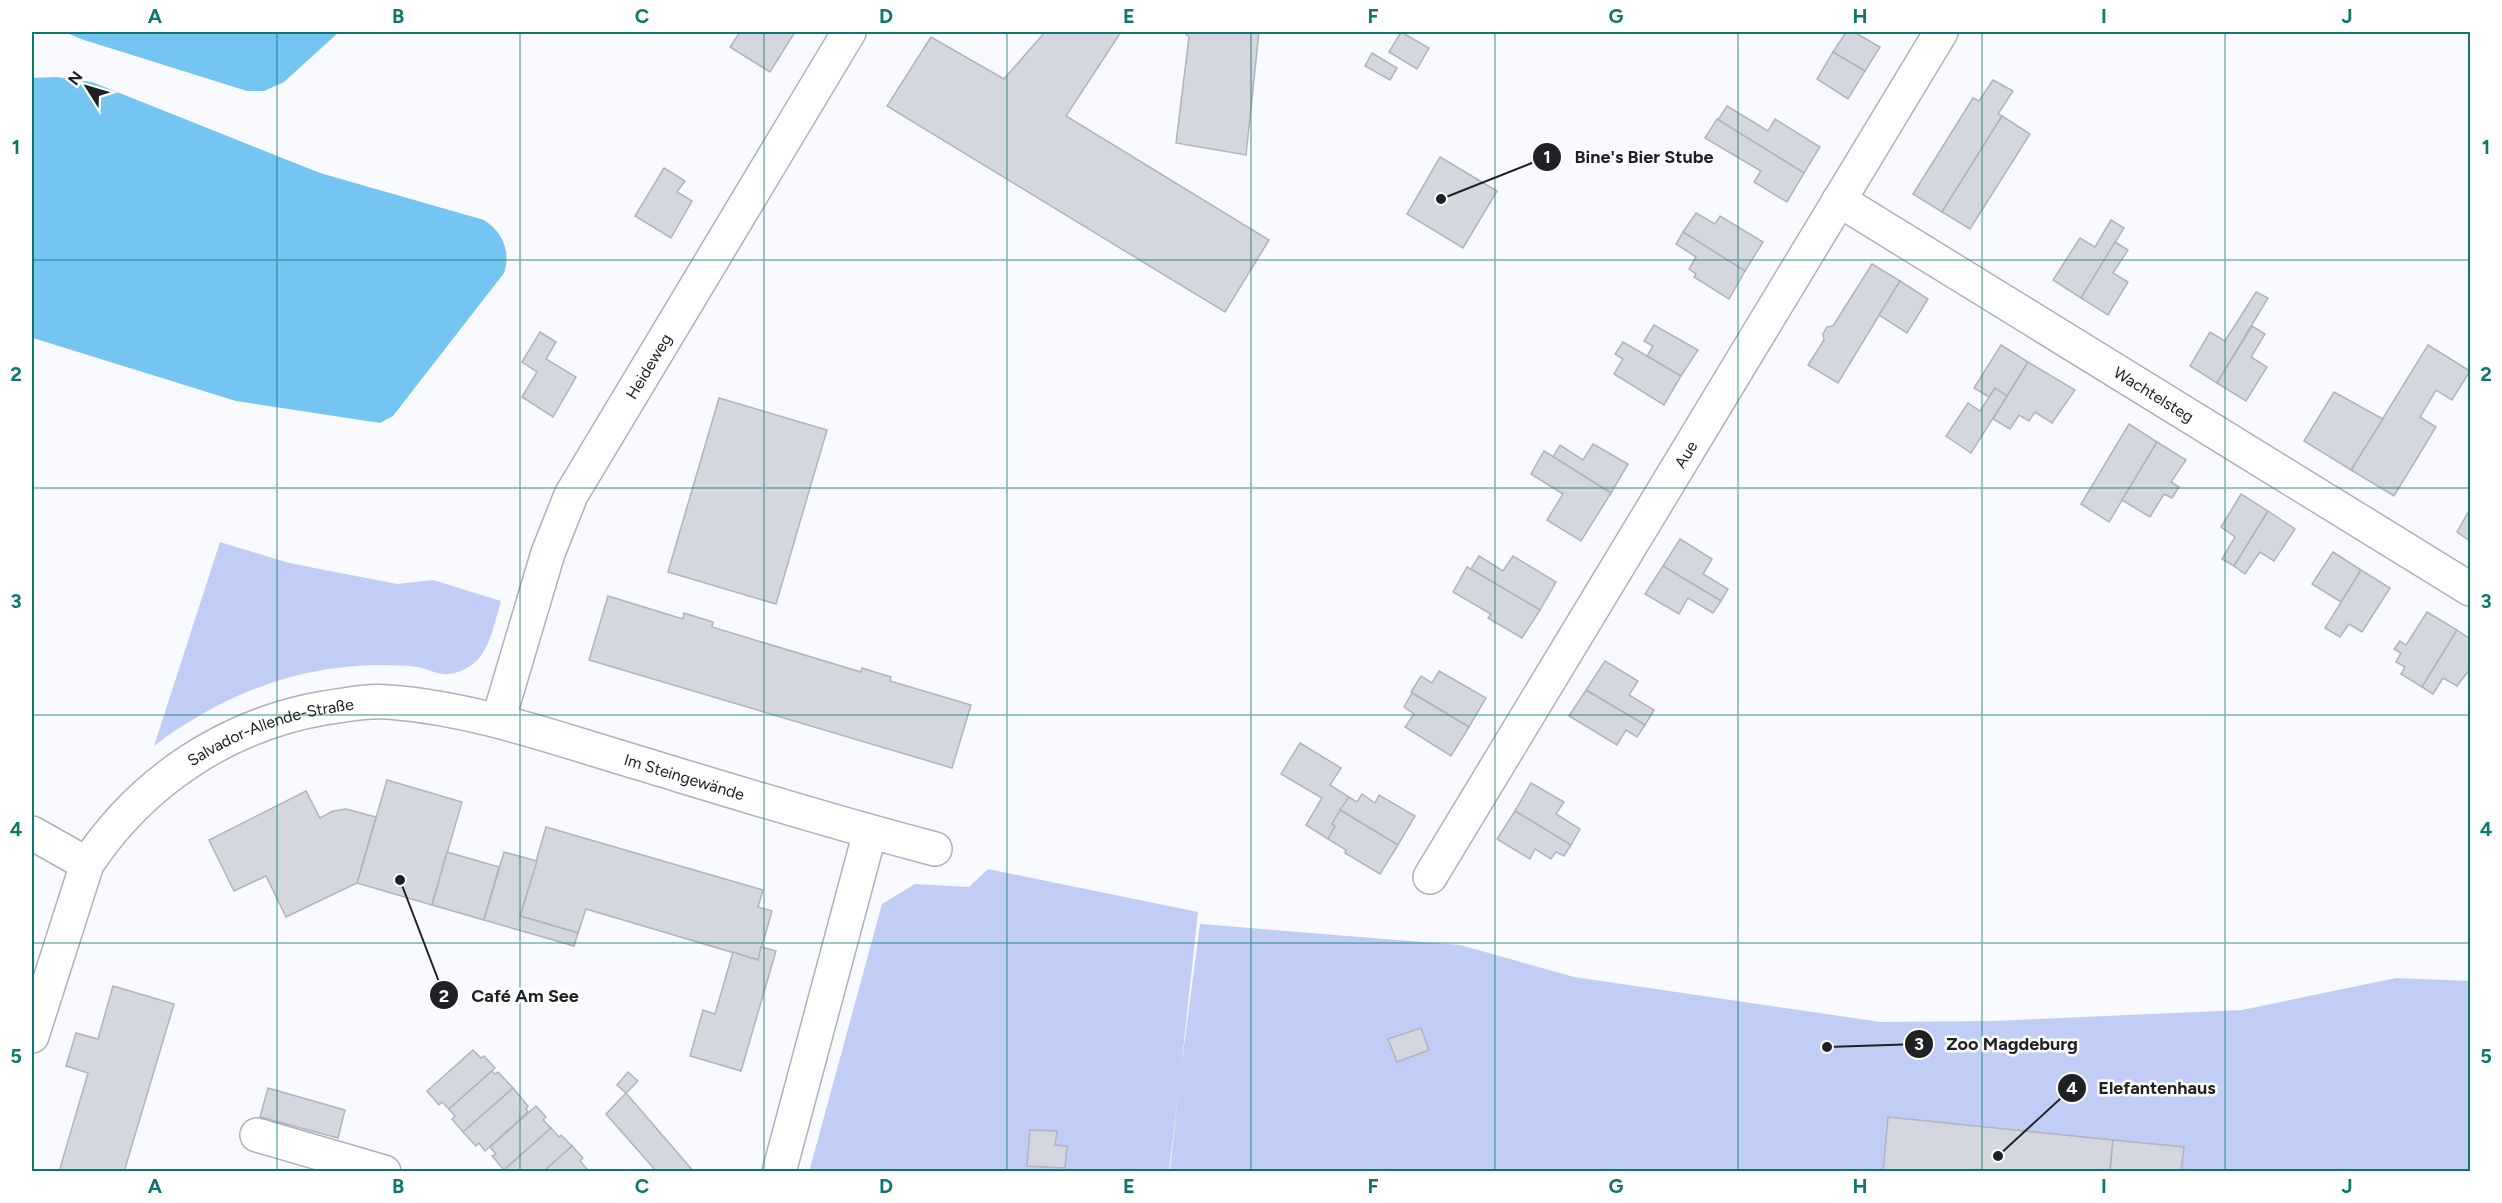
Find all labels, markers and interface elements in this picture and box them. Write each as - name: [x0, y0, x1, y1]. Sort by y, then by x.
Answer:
- text: A: [148, 4, 163, 28]
- text: B: [392, 4, 404, 28]
- text: C: [635, 4, 649, 28]
- text: D: [879, 4, 893, 28]
- text: E: [1123, 4, 1135, 28]
- text: F: [1367, 4, 1379, 28]
- text: G: [1609, 4, 1624, 28]
- text: H: [1853, 4, 1868, 28]
- text: I: [2101, 4, 2107, 28]
- text: J: [2341, 4, 2353, 28]
- north arrow: [57, 57, 117, 117]
- text: N: [64, 68, 87, 89]
- text: 1: [12, 135, 20, 159]
- text: 1: [2482, 135, 2490, 159]
- callout: Bine's Bier Stube: [1532, 139, 1725, 175]
- text: 1: [1543, 146, 1551, 168]
- text: Bine's Bier Stube: [1575, 146, 1713, 168]
- street label: Heideweg: [621, 330, 675, 402]
- text: 2: [10, 362, 22, 386]
- street label: Wachtelsteg: [2110, 362, 2197, 426]
- text: 2: [2480, 362, 2492, 386]
- street label: Aue: [1670, 437, 1701, 471]
- text: 3: [10, 589, 22, 613]
- text: 3: [2480, 589, 2492, 613]
- street label: Salvador-Allende-Straße: [184, 694, 355, 770]
- street label: Im Steingewände: [622, 750, 747, 804]
- text: 4: [10, 817, 23, 841]
- text: 4: [2480, 817, 2493, 841]
- callout: Café Am See: [429, 977, 590, 1013]
- text: 2: [439, 985, 449, 1007]
- text: Café Am See: [471, 985, 579, 1007]
- callout: Zoo Magdeburg: [1904, 1026, 2090, 1062]
- text: 3: [1914, 1033, 1924, 1055]
- text: Zoo Magdeburg: [1946, 1033, 2078, 1055]
- text: 5: [10, 1044, 22, 1068]
- text: 5: [2480, 1044, 2492, 1068]
- callout: Elefantenhaus: [2057, 1070, 2228, 1106]
- text: 4: [2066, 1077, 2078, 1099]
- text: Elefantenhaus: [2098, 1077, 2216, 1099]
- text: A: [148, 1174, 163, 1198]
- text: B: [392, 1174, 404, 1198]
- text: C: [635, 1174, 649, 1198]
- text: D: [879, 1174, 893, 1198]
- text: E: [1123, 1174, 1135, 1198]
- text: F: [1367, 1174, 1379, 1198]
- text: G: [1609, 1174, 1624, 1198]
- text: H: [1853, 1174, 1868, 1198]
- text: I: [2101, 1174, 2107, 1198]
- text: J: [2341, 1174, 2353, 1198]

